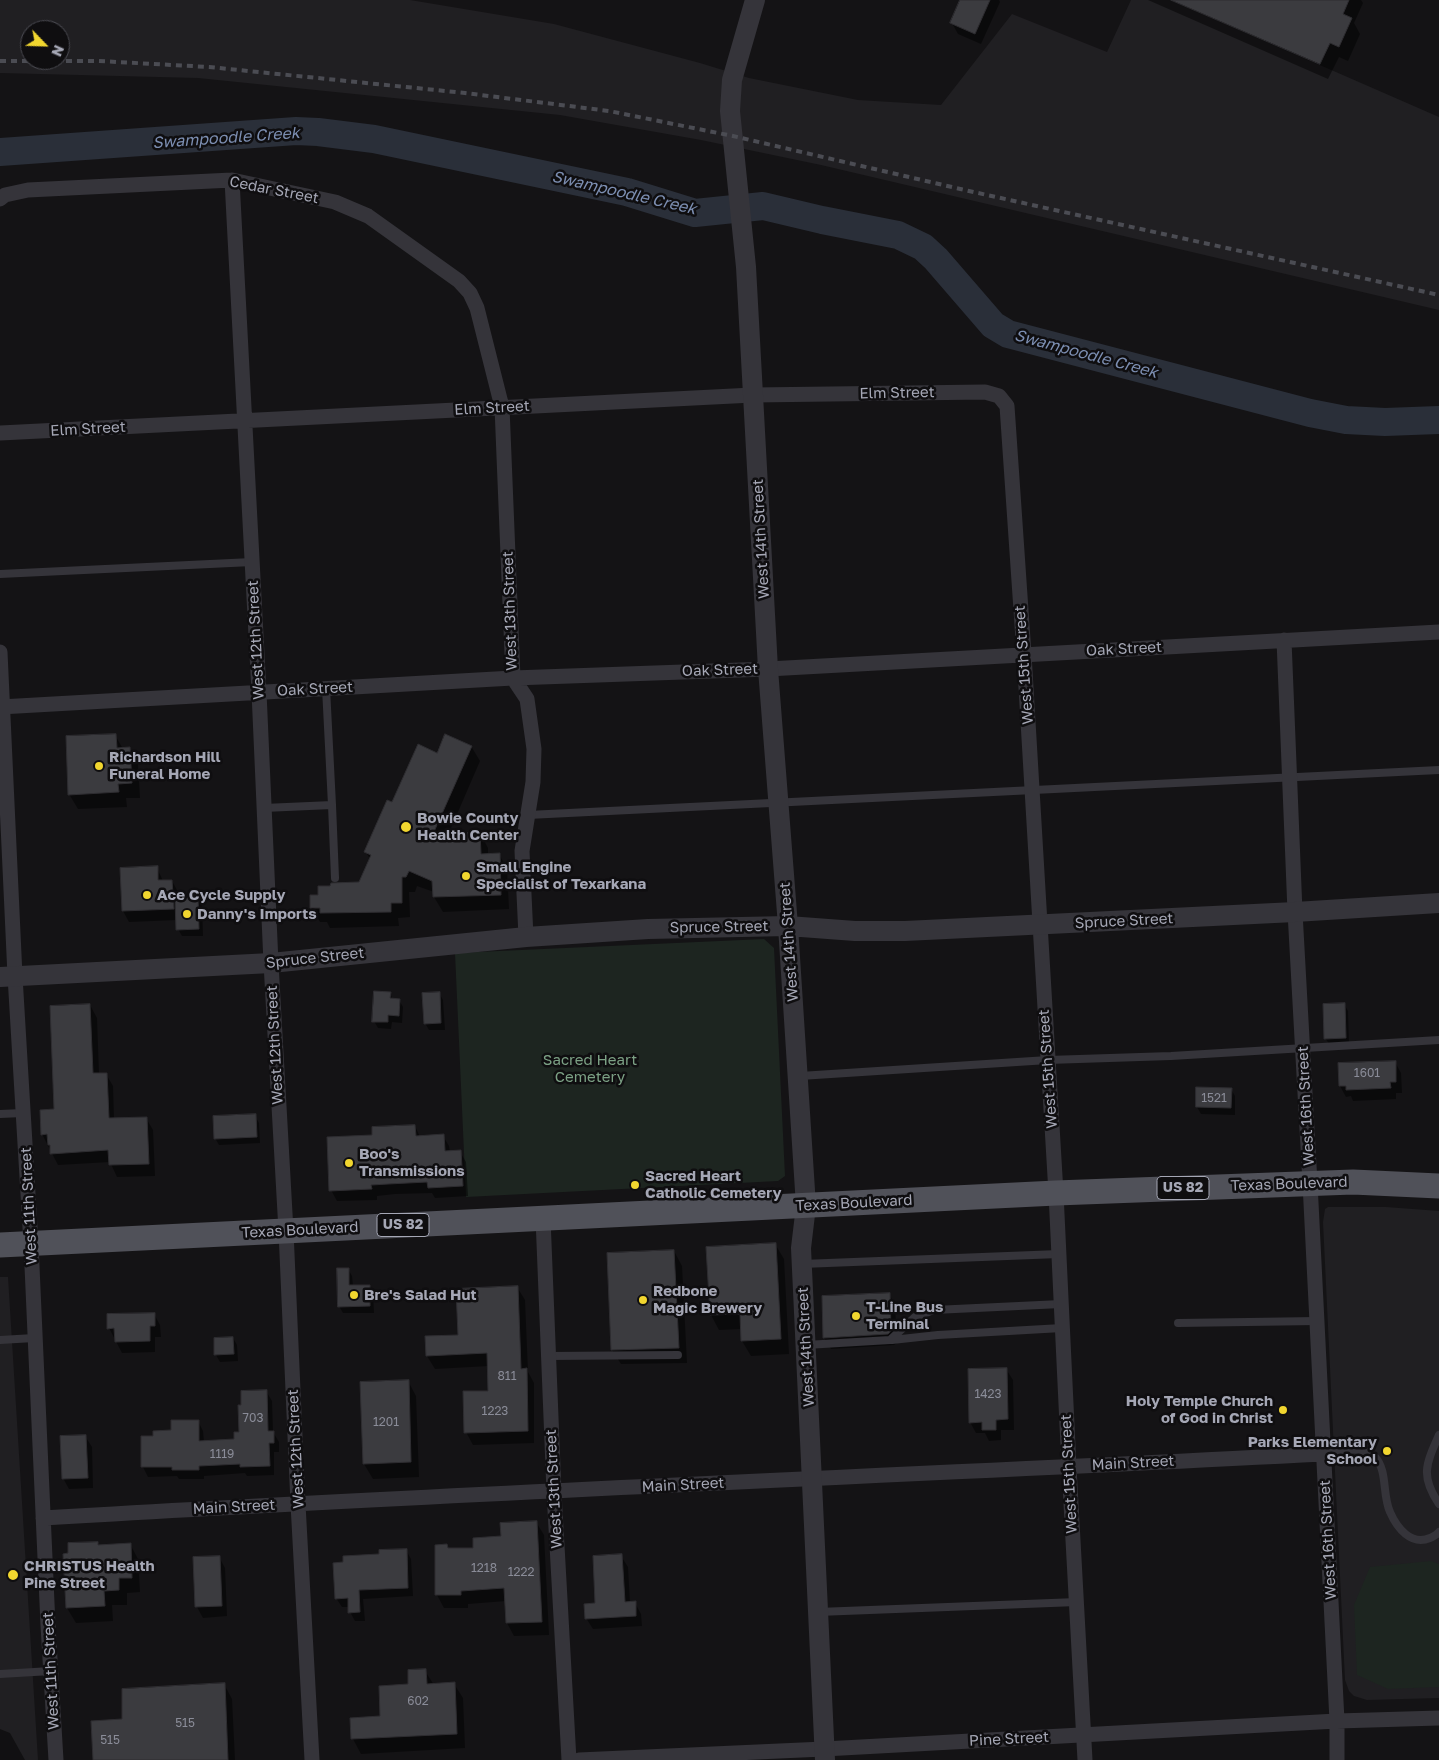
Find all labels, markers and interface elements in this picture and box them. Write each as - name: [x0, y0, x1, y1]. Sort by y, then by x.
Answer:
- north arrow: [20, 20, 70, 70]
- text: N: [48, 43, 68, 59]
- water label: Swampoodle Creek: [152, 123, 300, 153]
- water label: Swampoodle Creek: [550, 167, 698, 219]
- street label: Cedar Street: [228, 173, 320, 207]
- water label: Swampoodle Creek: [1012, 326, 1160, 382]
- street label: Elm Street: [859, 383, 935, 403]
- street label: Elm Street: [454, 397, 530, 419]
- street label: Elm Street: [50, 418, 126, 440]
- street label: West 14th Street: [749, 479, 773, 599]
- street label: West 13th Street: [499, 551, 521, 671]
- street label: West 12th Street: [244, 580, 268, 700]
- street label: West 15th Street: [1011, 605, 1037, 725]
- street label: Oak Street: [1085, 638, 1163, 660]
- street label: Oak Street: [682, 660, 758, 680]
- street label: Oak Street: [276, 678, 354, 700]
- place label: Richardson Hill Funeral Home: [109, 748, 221, 783]
- marker: Richardson Hill Funeral Home: [93, 760, 105, 772]
- place label: Bowie County Health Center: [417, 809, 519, 844]
- marker: Bowie County Health Center: [399, 820, 413, 834]
- place label: Small Engine Specialist of Texarkana: [476, 858, 646, 893]
- marker: Small Engine Specialist of Texarkana: [460, 870, 472, 882]
- street label: West 14th Street: [776, 882, 802, 1002]
- place label: Ace Cycle Supply: [157, 886, 285, 904]
- marker: Ace Cycle Supply: [141, 889, 153, 901]
- place label: Danny's Imports: [197, 905, 317, 923]
- marker: Danny's Imports: [181, 908, 193, 920]
- street label: Spruce Street: [1074, 909, 1174, 933]
- street label: Spruce Street: [669, 917, 769, 937]
- street label: Spruce Street: [265, 944, 365, 972]
- street label: West 12th Street: [263, 985, 287, 1105]
- street label: West 15th Street: [1035, 1009, 1061, 1129]
- street label: West 16th Street: [1294, 1046, 1318, 1166]
- park label: Sacred Heart Cemetery: [543, 1051, 637, 1086]
- house number: 1601: [1354, 1066, 1380, 1080]
- house number: 1521: [1201, 1091, 1227, 1105]
- place label: Boo's Transmissions: [359, 1145, 465, 1180]
- street label: West 11th Street: [17, 1147, 41, 1265]
- marker: Boo's Transmissions: [343, 1157, 355, 1169]
- place label: Sacred Heart Catholic Cemetery: [645, 1167, 781, 1202]
- street label: Texas Boulevard: [1230, 1173, 1348, 1195]
- road number: US 82: [1157, 1176, 1209, 1200]
- marker: Sacred Heart Catholic Cemetery: [629, 1179, 641, 1191]
- street label: Texas Boulevard: [795, 1191, 913, 1215]
- road number: US 82: [377, 1214, 429, 1236]
- street label: Texas Boulevard: [241, 1218, 359, 1242]
- place label: Redbone Magic Brewery: [653, 1282, 762, 1317]
- place label: Bre's Salad Hut: [364, 1286, 476, 1304]
- street label: West 14th Street: [794, 1287, 818, 1407]
- marker: Bre's Salad Hut: [348, 1289, 360, 1301]
- marker: Redbone Magic Brewery: [637, 1294, 649, 1306]
- place label: T-Line Bus Terminal: [866, 1298, 943, 1333]
- marker: T-Line Bus Terminal: [850, 1310, 862, 1322]
- house number: 811: [498, 1369, 516, 1383]
- house number: 1423: [974, 1387, 1002, 1401]
- street label: West 12th Street: [284, 1389, 308, 1509]
- place label: Holy Temple Church of God in Christ: [1126, 1392, 1273, 1427]
- house number: 1223: [482, 1404, 508, 1418]
- marker: Holy Temple Church of God in Christ: [1277, 1404, 1289, 1416]
- house number: 703: [243, 1411, 263, 1425]
- street label: West 15th Street: [1057, 1414, 1081, 1534]
- house number: 1201: [373, 1415, 399, 1429]
- street label: West 13th Street: [542, 1429, 566, 1549]
- place label: Parks Elementary School: [1248, 1433, 1377, 1468]
- marker: Parks Elementary School: [1381, 1445, 1393, 1457]
- house number: 1119: [210, 1447, 234, 1461]
- street label: Main Street: [1091, 1452, 1175, 1474]
- street label: Main Street: [641, 1474, 725, 1496]
- street label: West 16th Street: [1316, 1480, 1340, 1600]
- street label: Main Street: [192, 1496, 276, 1518]
- place label: CHRISTUS Health Pine Street: [24, 1557, 155, 1592]
- house number: 1218: [471, 1561, 497, 1575]
- house number: 1222: [508, 1565, 534, 1579]
- marker: CHRISTUS Health Pine Street: [6, 1568, 20, 1582]
- street label: West 11th Street: [39, 1612, 63, 1730]
- house number: 602: [407, 1694, 429, 1708]
- house number: 515: [175, 1716, 195, 1730]
- street label: Pine Street: [969, 1728, 1049, 1750]
- house number: 515: [100, 1733, 120, 1747]

